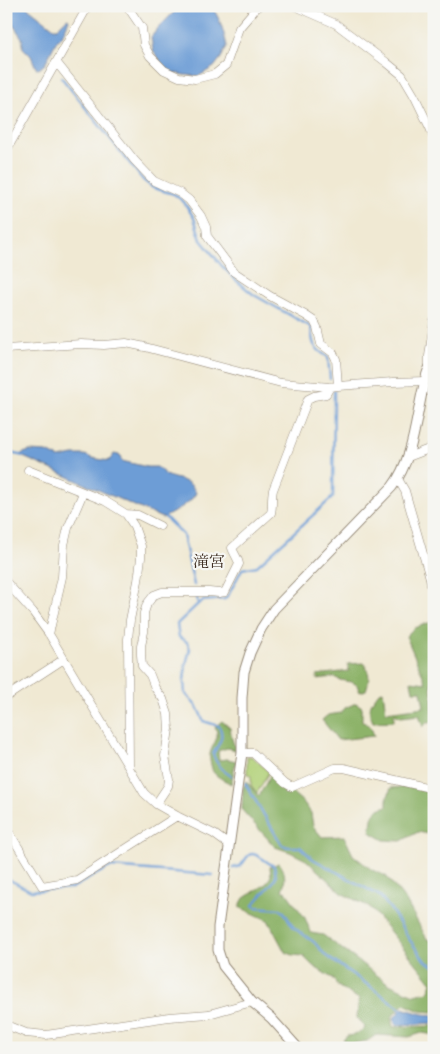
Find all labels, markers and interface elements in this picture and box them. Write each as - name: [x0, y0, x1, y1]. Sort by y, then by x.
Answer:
- district label: 滝宮: [193, 551, 225, 571]

